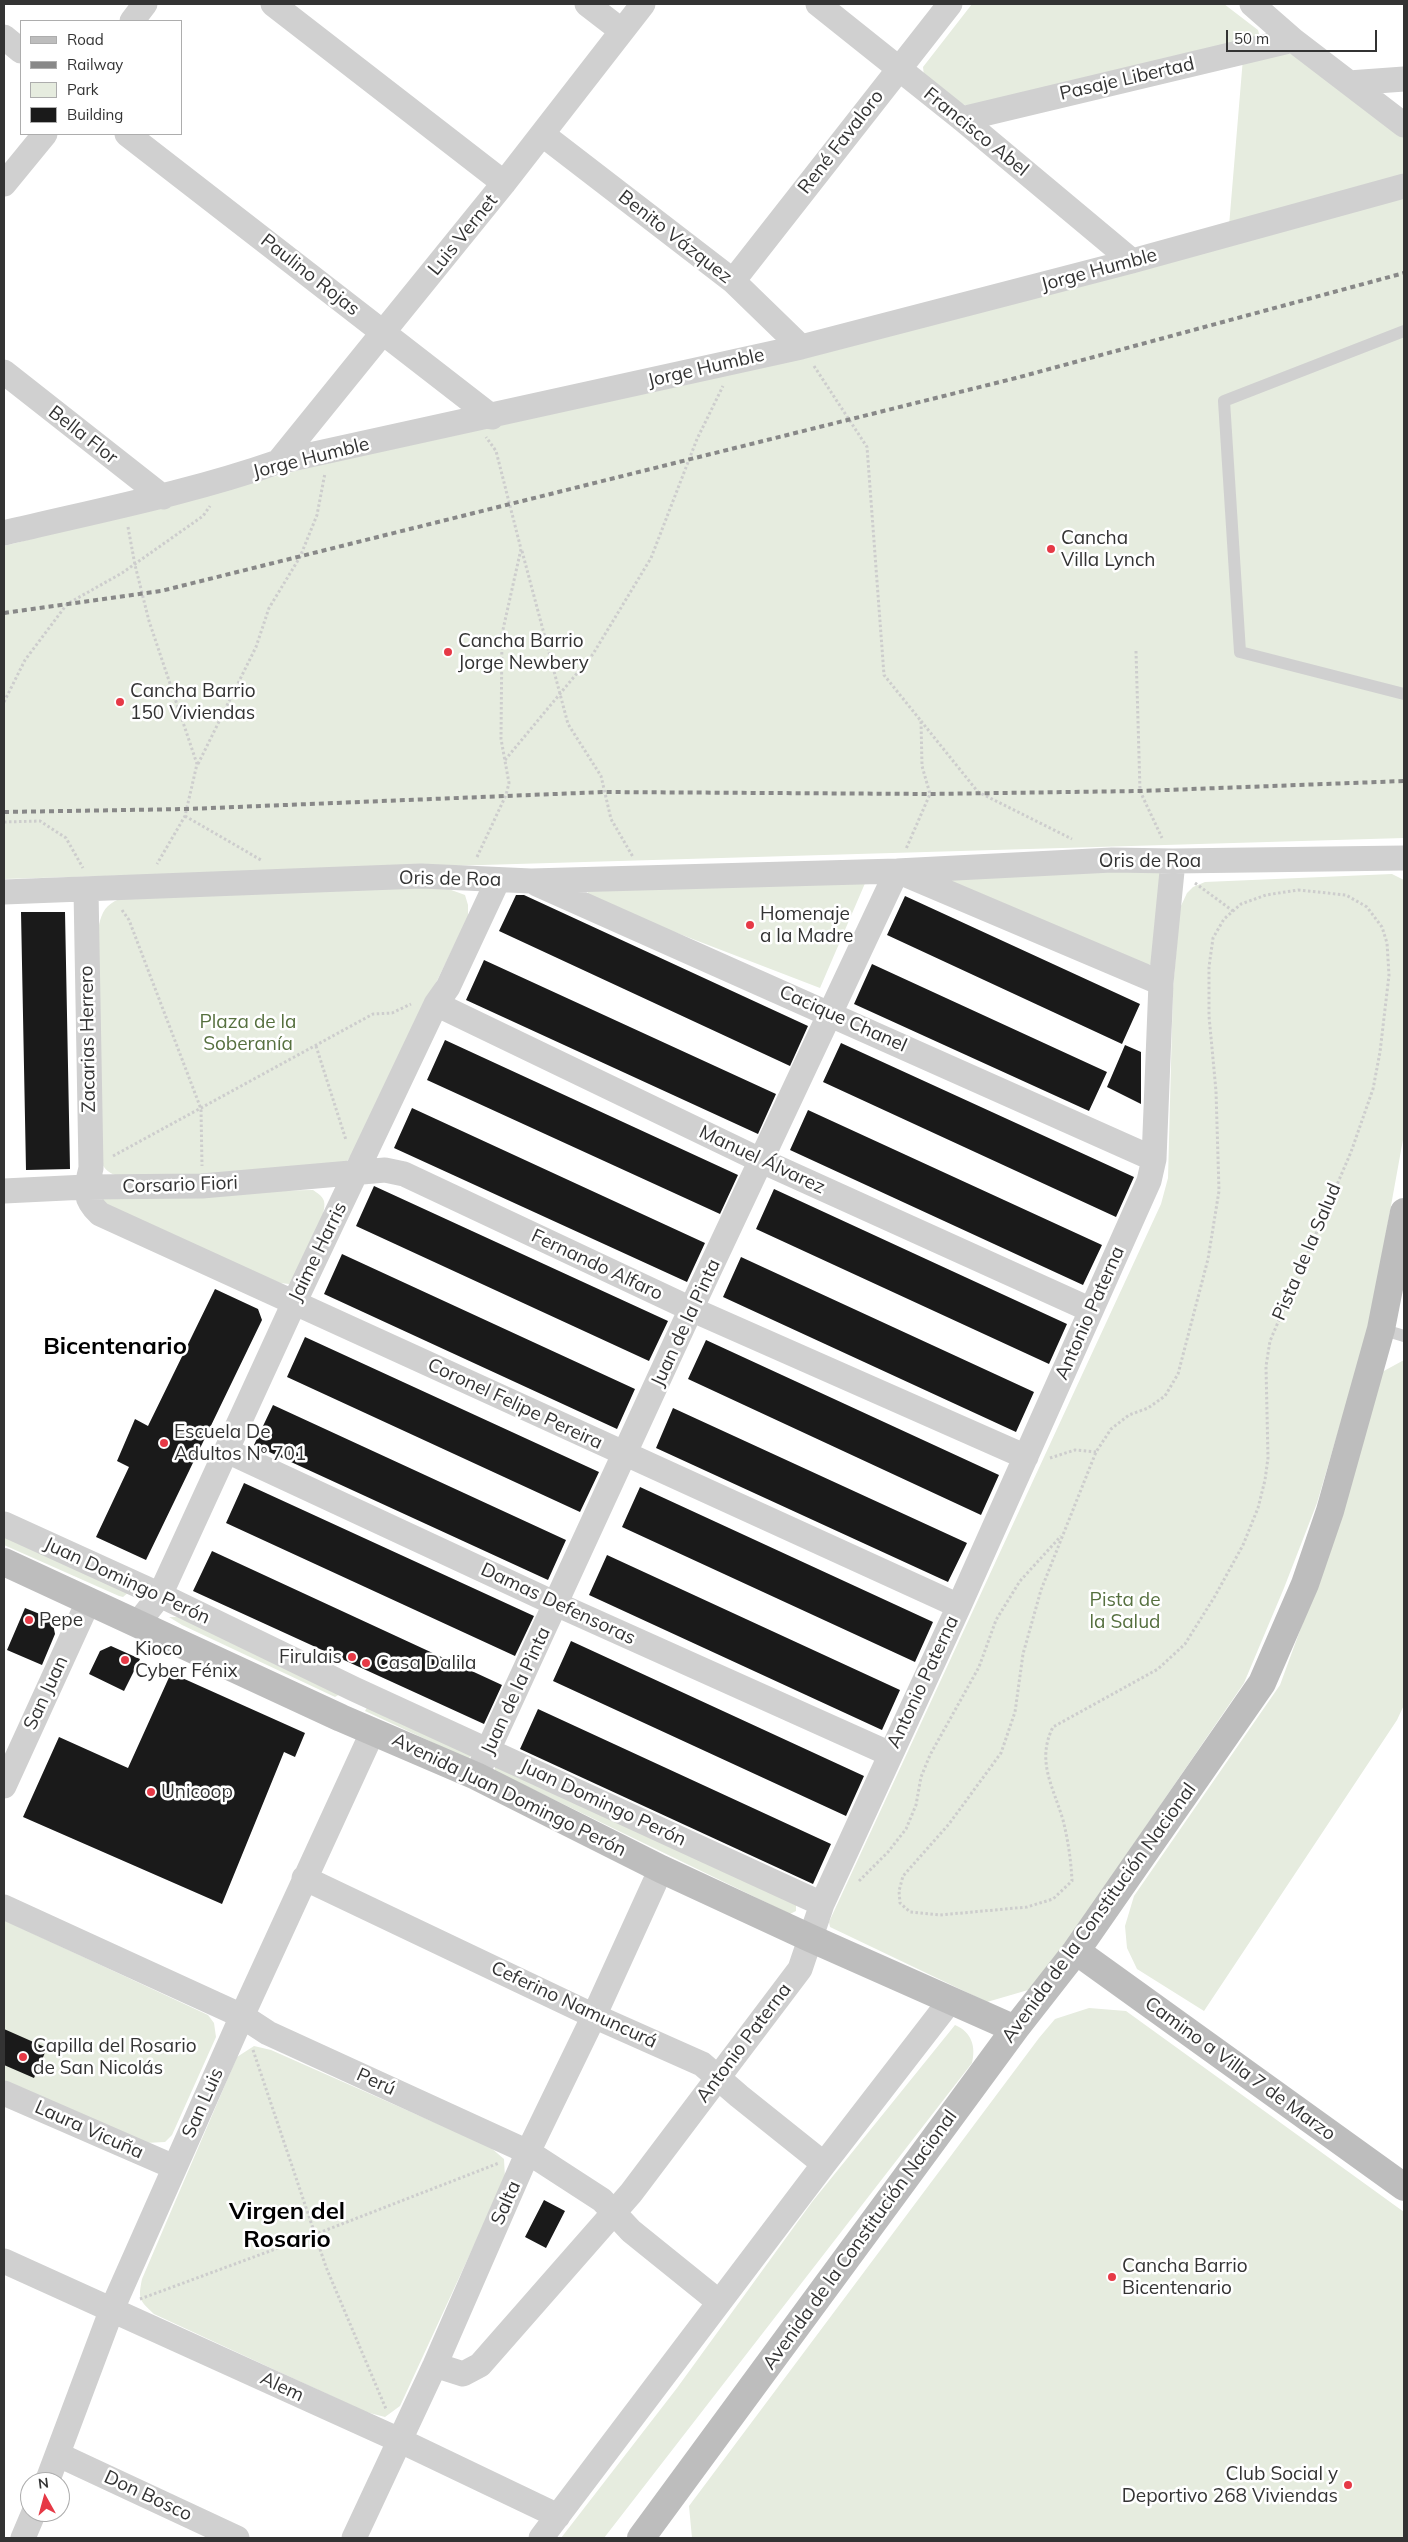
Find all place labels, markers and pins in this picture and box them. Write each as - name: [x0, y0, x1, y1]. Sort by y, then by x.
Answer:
- place label: Cancha Villa Lynch: [1061, 527, 1155, 571]
- marker: Cancha Villa Lynch: [1045, 543, 1057, 555]
- place label: Cancha Barrio Jorge Newbery: [458, 630, 589, 674]
- marker: Cancha Barrio Jorge Newbery: [442, 646, 454, 658]
- place label: Cancha Barrio 150 Viviendas: [130, 680, 256, 724]
- marker: Cancha Barrio 150 Viviendas: [114, 696, 126, 708]
- place label: Homenaje a la Madre: [760, 903, 853, 947]
- marker: Homenaje a la Madre: [744, 919, 756, 931]
- place label: Escuela De Adultos Nº 701: [174, 1421, 306, 1465]
- marker: Escuela De Adultos Nº 701: [158, 1437, 170, 1449]
- place label: Pepe: [39, 1609, 83, 1631]
- marker: Pepe: [23, 1614, 35, 1626]
- place label: Kioco Cyber Fénix: [135, 1638, 238, 1682]
- place label: Firulais: [279, 1646, 342, 1668]
- marker: Firulais: [346, 1651, 358, 1663]
- place label: Casa Dalila: [376, 1652, 476, 1674]
- marker: Kioco Cyber Fénix: [119, 1654, 131, 1666]
- marker: Casa Dalila: [360, 1657, 372, 1669]
- place label: Unicoop: [161, 1781, 233, 1803]
- marker: Unicoop: [145, 1786, 157, 1798]
- place label: Capilla del Rosario de San Nicolás: [33, 2035, 196, 2079]
- marker: Capilla del Rosario de San Nicolás: [17, 2051, 29, 2063]
- place label: Cancha Barrio Bicentenario: [1122, 2255, 1248, 2299]
- marker: Cancha Barrio Bicentenario: [1106, 2271, 1118, 2283]
- place label: Club Social y Deportivo 268 Viviendas: [1122, 2463, 1338, 2507]
- marker: Club Social y Deportivo 268 Viviendas: [1342, 2479, 1354, 2491]

